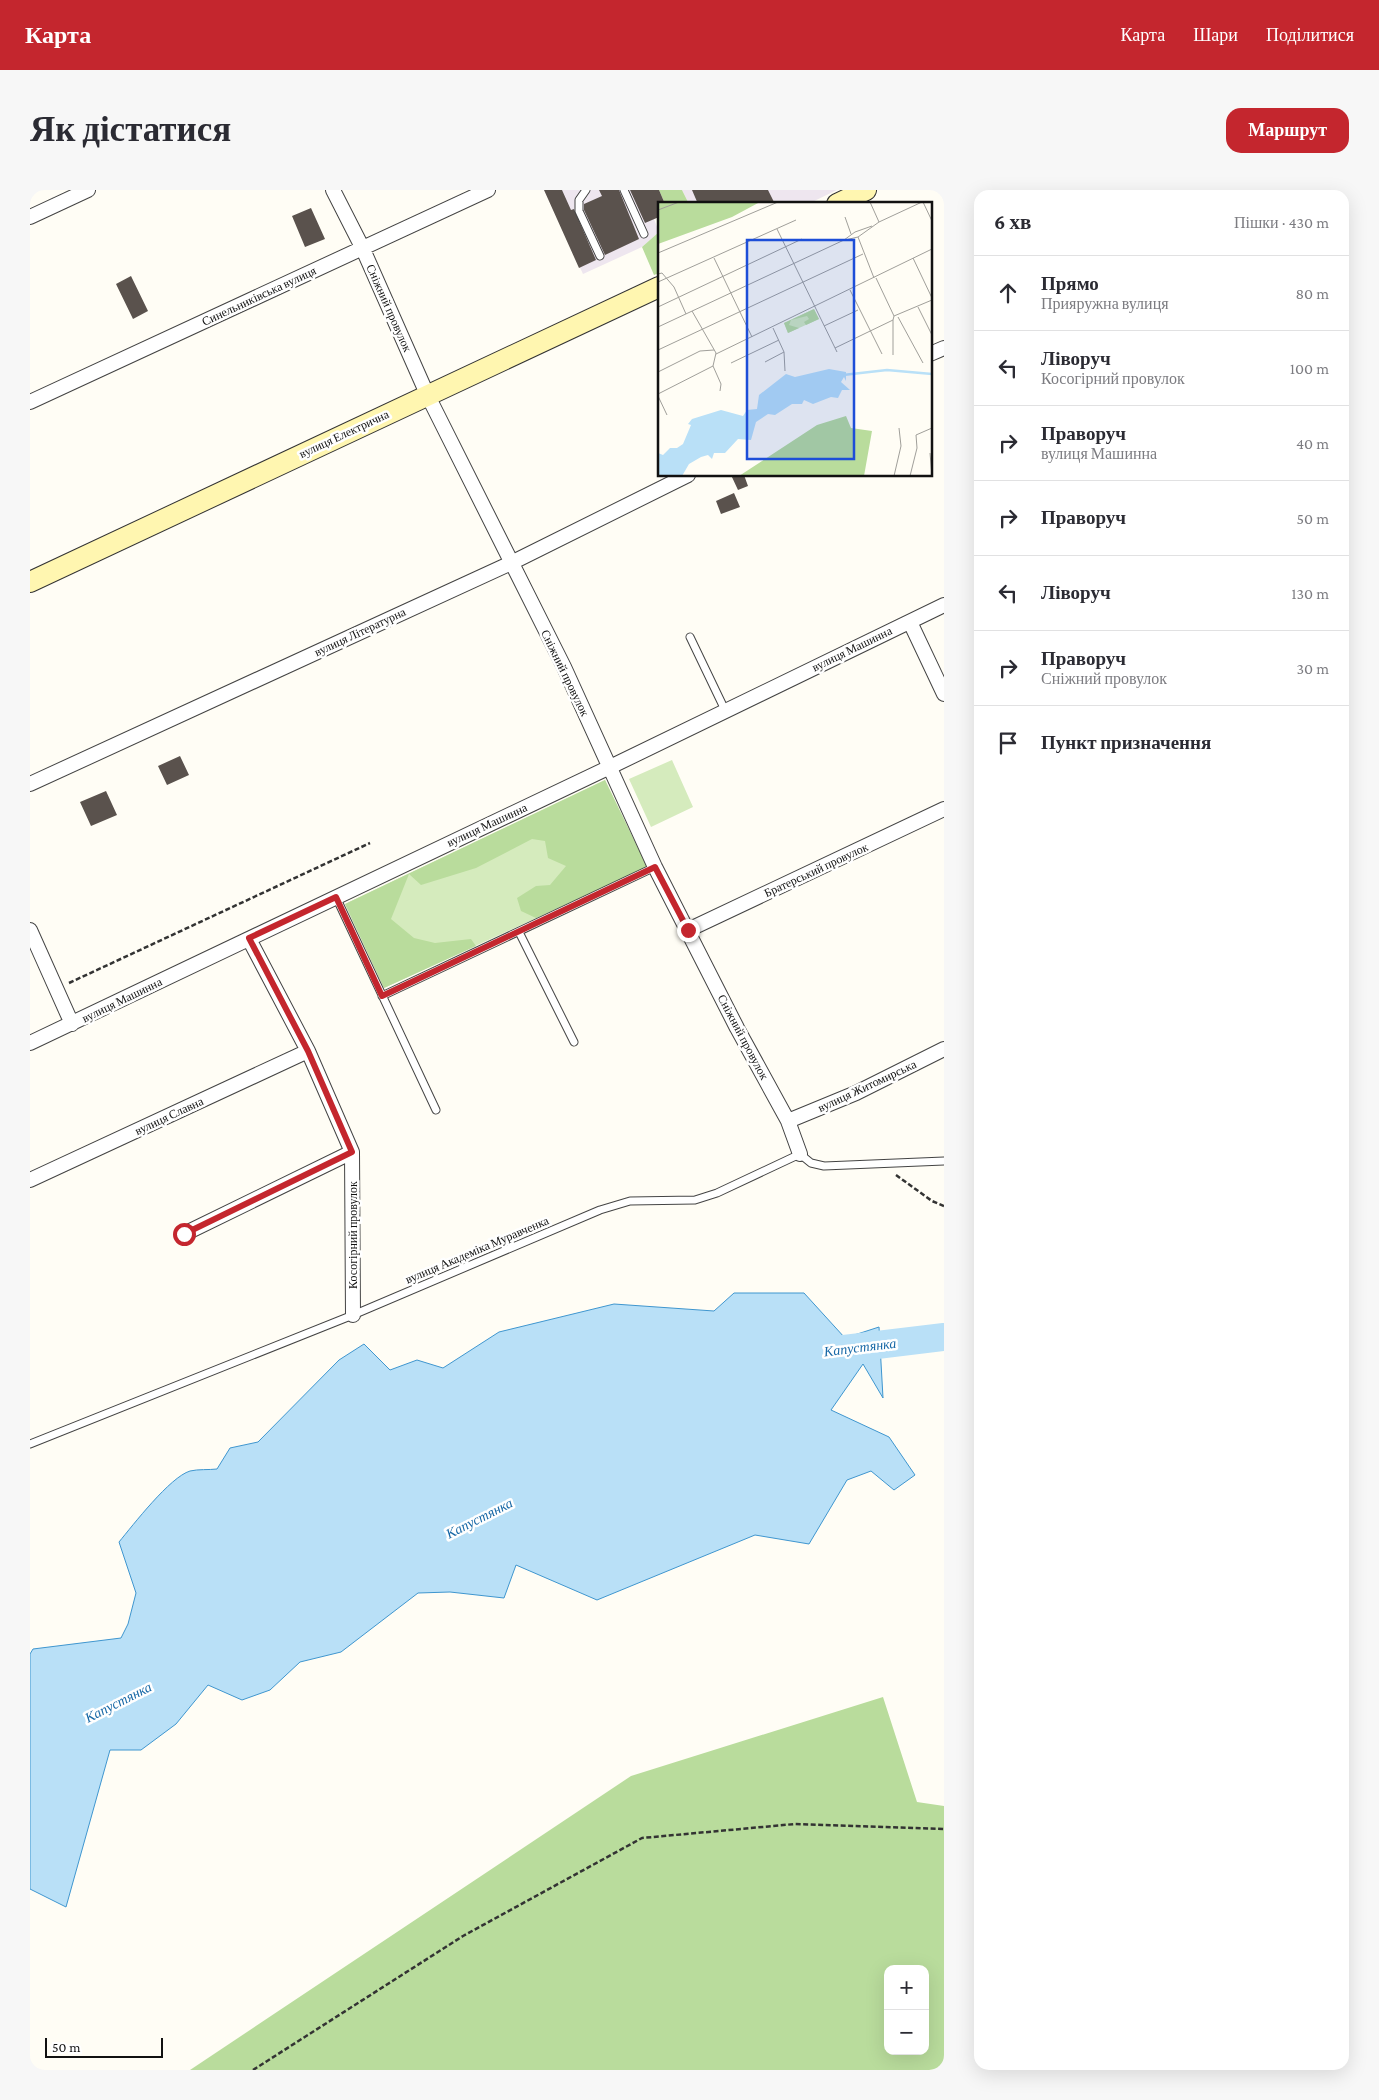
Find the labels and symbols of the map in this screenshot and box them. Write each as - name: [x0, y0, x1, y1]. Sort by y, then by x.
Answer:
- inset map: [658, 202, 932, 476]
- street label: Сніжний провулок: [363, 262, 415, 354]
- street label: Синельниківська вулиця: [200, 263, 319, 329]
- street label: вулиця Електрична: [297, 407, 392, 461]
- street label: вулиця Літературна: [312, 604, 409, 659]
- street label: вулиця Машинна: [810, 623, 895, 674]
- street label: Сніжний провулок: [538, 627, 592, 719]
- street label: вулиця Машинна: [445, 800, 530, 850]
- street label: Братерський провулок: [762, 840, 870, 900]
- route end: [677, 919, 700, 942]
- street label: вулиця Машинна: [80, 974, 165, 1025]
- street label: Сніжний провулок: [715, 992, 771, 1082]
- street label: вулиця Житомирська: [815, 1057, 919, 1115]
- street label: вулиця Славна: [132, 1094, 206, 1138]
- street label: Косогірний провулок: [346, 1181, 360, 1289]
- street label: вулиця Академіка Муравченка: [403, 1213, 551, 1287]
- route start: [173, 1223, 196, 1246]
- water label: Капустянка: [822, 1335, 897, 1359]
- water label: Капустянка: [442, 1494, 515, 1542]
- water label: Капустянка: [81, 1678, 154, 1726]
- scale bar: [45, 2035, 162, 2058]

